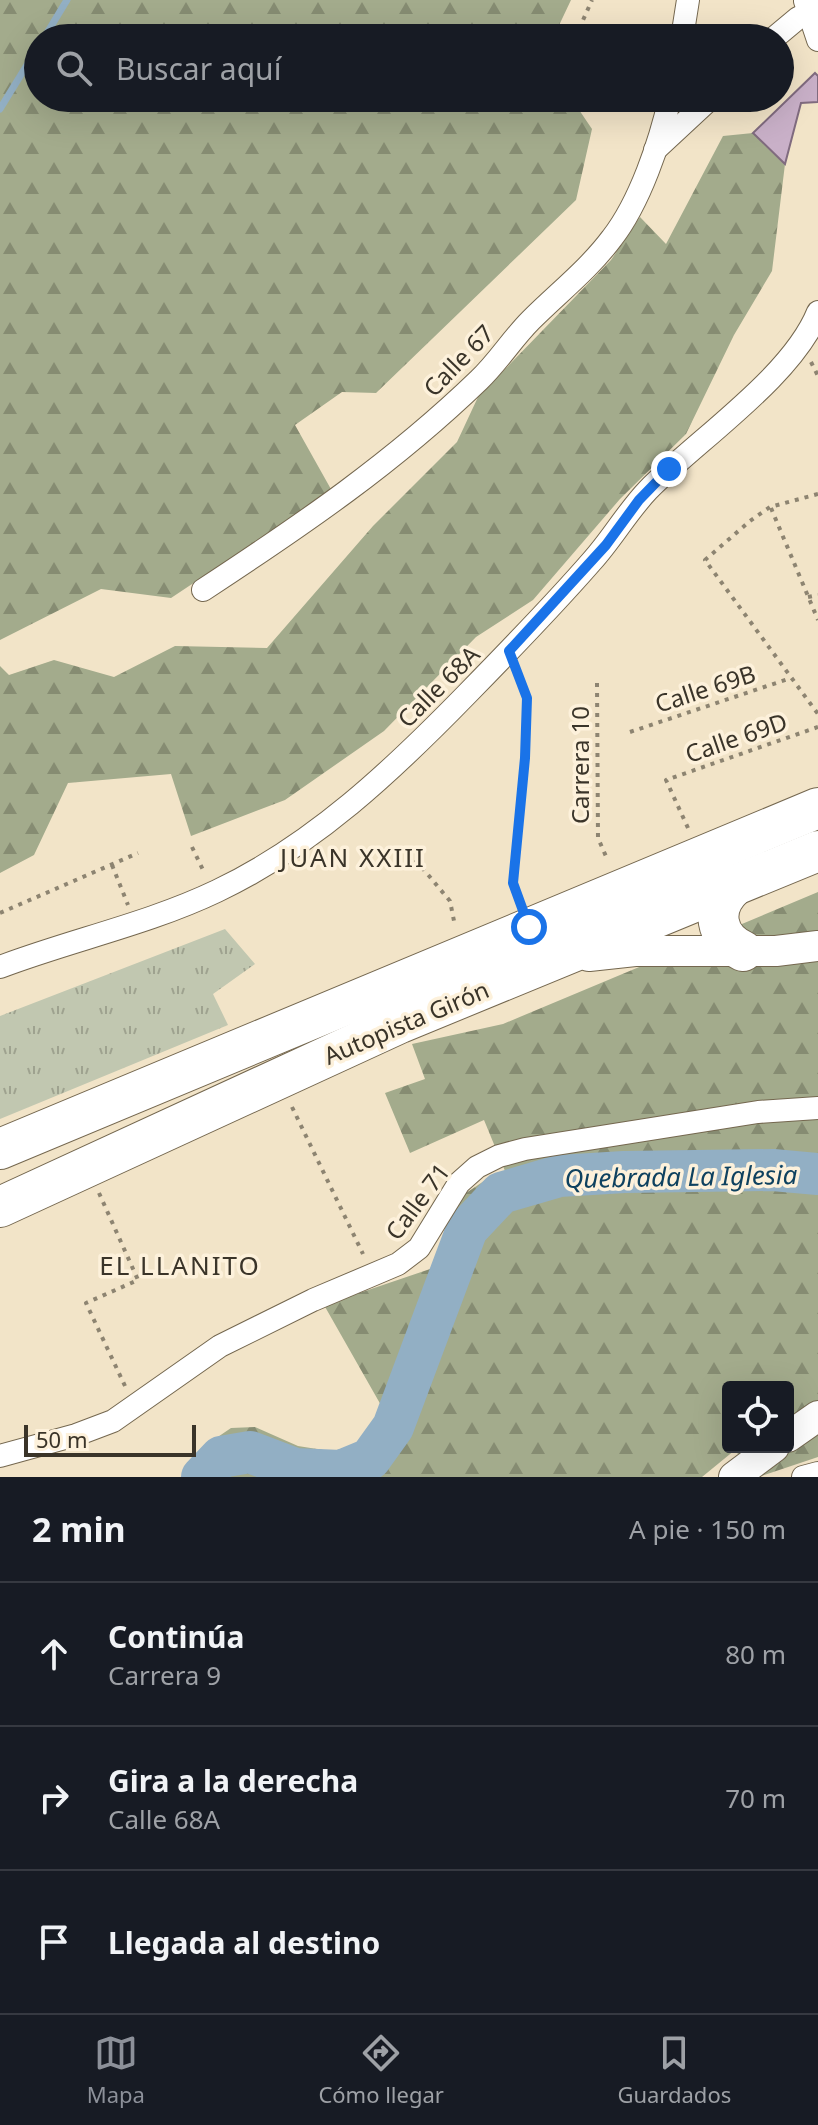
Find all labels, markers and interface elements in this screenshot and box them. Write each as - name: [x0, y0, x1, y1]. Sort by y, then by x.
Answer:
- search box: [24, 24, 794, 112]
- icon: search: [52, 46, 96, 90]
- text: Buscar aquí: [116, 48, 281, 89]
- street label: Calle 67: [415, 317, 501, 403]
- route end: [651, 451, 687, 487]
- street label: Calle 68A: [390, 637, 487, 734]
- street label: Calle 69B: [651, 656, 759, 720]
- street label: Calle 69D: [681, 704, 791, 770]
- street label: Carrera 10: [563, 706, 596, 824]
- district label: JUAN XXIII: [277, 839, 426, 875]
- route start: [511, 909, 547, 945]
- street label: Autopista Girón: [318, 972, 494, 1072]
- street label: Calle 71: [377, 1156, 457, 1246]
- water label: Quebrada La Iglesia: [564, 1156, 798, 1196]
- district label: EL LLANITO: [99, 1247, 261, 1283]
- map controls: [722, 1381, 794, 1453]
- button: locate: [722, 1381, 794, 1453]
- scale bar: [24, 1421, 196, 1457]
- text: 50 m: [36, 1424, 87, 1454]
- text: 2 min: [32, 1506, 126, 1552]
- text: A pie · 150 m: [629, 1511, 786, 1547]
- text: Continúa: [108, 1616, 244, 1657]
- icon: ahead: [32, 1632, 76, 1676]
- text: 80 m: [725, 1636, 786, 1672]
- text: Carrera 9: [108, 1657, 221, 1693]
- text: Gira a la derecha: [108, 1760, 358, 1801]
- icon: right: [32, 1776, 76, 1820]
- text: 70 m: [725, 1780, 786, 1816]
- text: Calle 68A: [108, 1801, 220, 1837]
- icon: arrive: [32, 1920, 76, 1964]
- text: Llegada al destino: [108, 1922, 380, 1963]
- tab: Mapa: [87, 2031, 145, 2109]
- tab: Cómo llegar: [318, 2031, 444, 2109]
- tab: Guardados: [617, 2031, 731, 2109]

